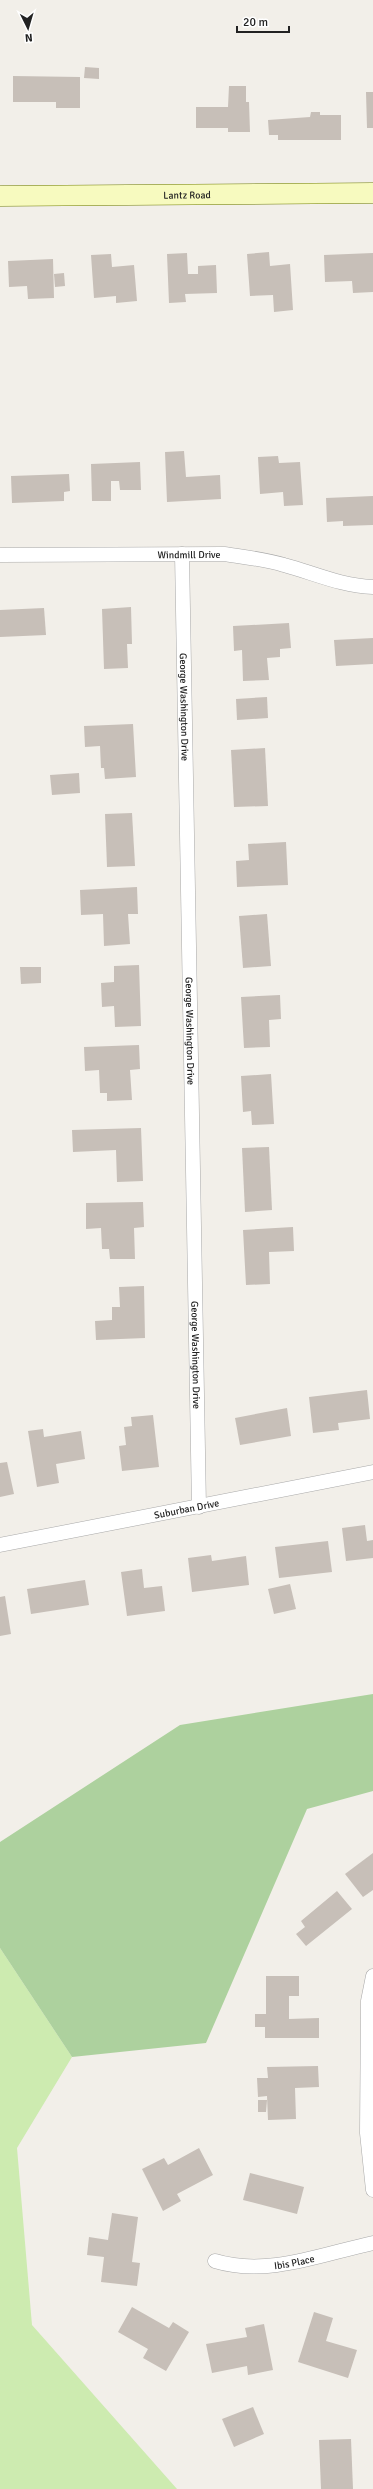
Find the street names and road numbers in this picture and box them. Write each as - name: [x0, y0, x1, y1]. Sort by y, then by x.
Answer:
- street label: Lantz Road: [163, 189, 211, 202]
- street label: Windmill Drive: [157, 549, 221, 561]
- street label: George Washington Drive: [177, 653, 191, 761]
- street label: George Washington Drive: [183, 977, 196, 1085]
- street label: George Washington Drive: [188, 1301, 202, 1409]
- street label: Suburban Drive: [153, 1497, 220, 1522]
- street label: Ibis Place: [273, 2253, 316, 2272]

